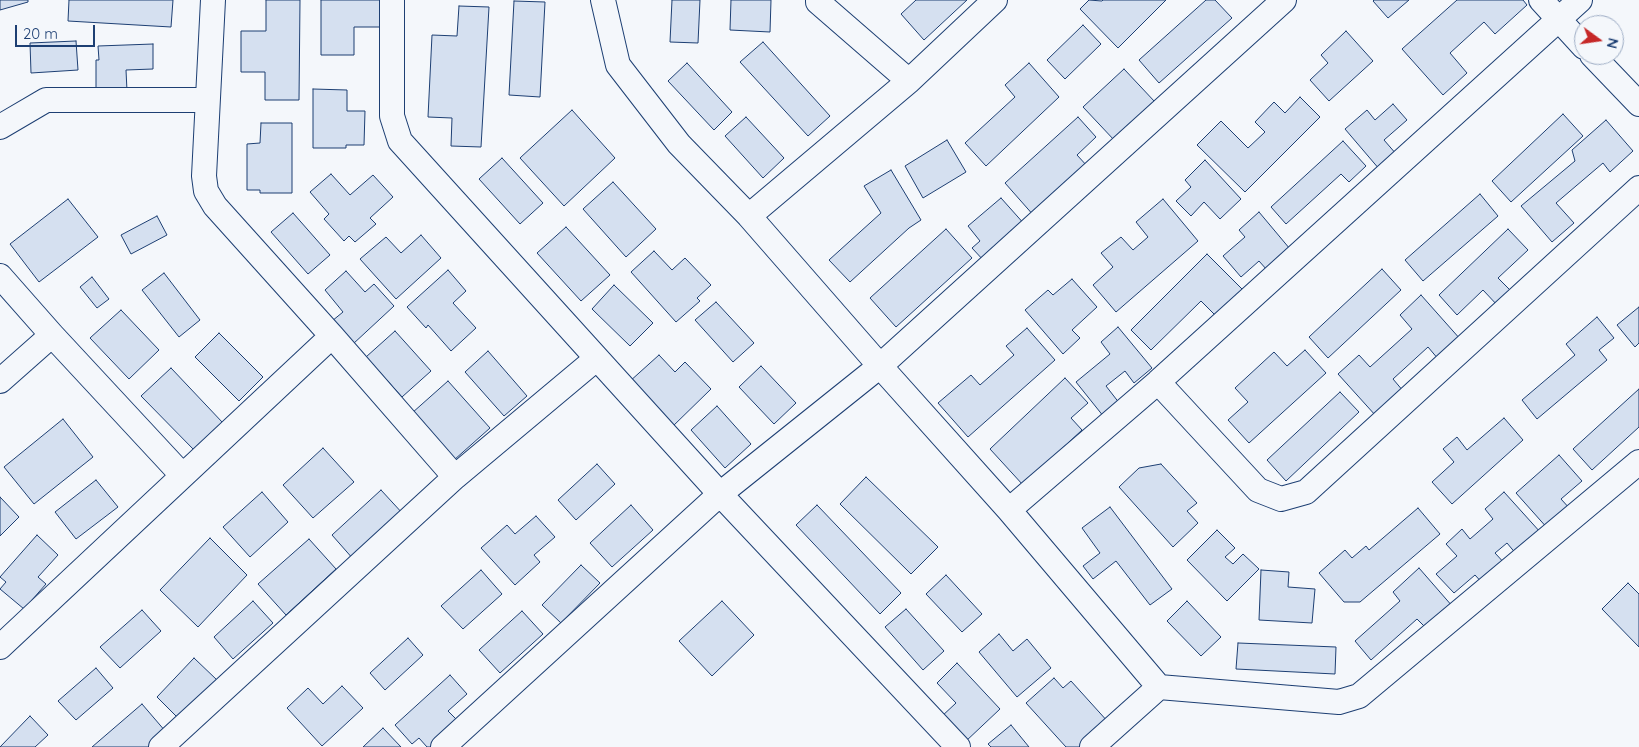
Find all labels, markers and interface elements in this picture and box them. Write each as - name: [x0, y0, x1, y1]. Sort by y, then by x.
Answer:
- scale bar: [18, 15, 98, 47]
- north arrow: [1574, 15, 1624, 65]
- text: 20 m: [23, 24, 58, 43]
- text: N: [1603, 36, 1623, 51]

